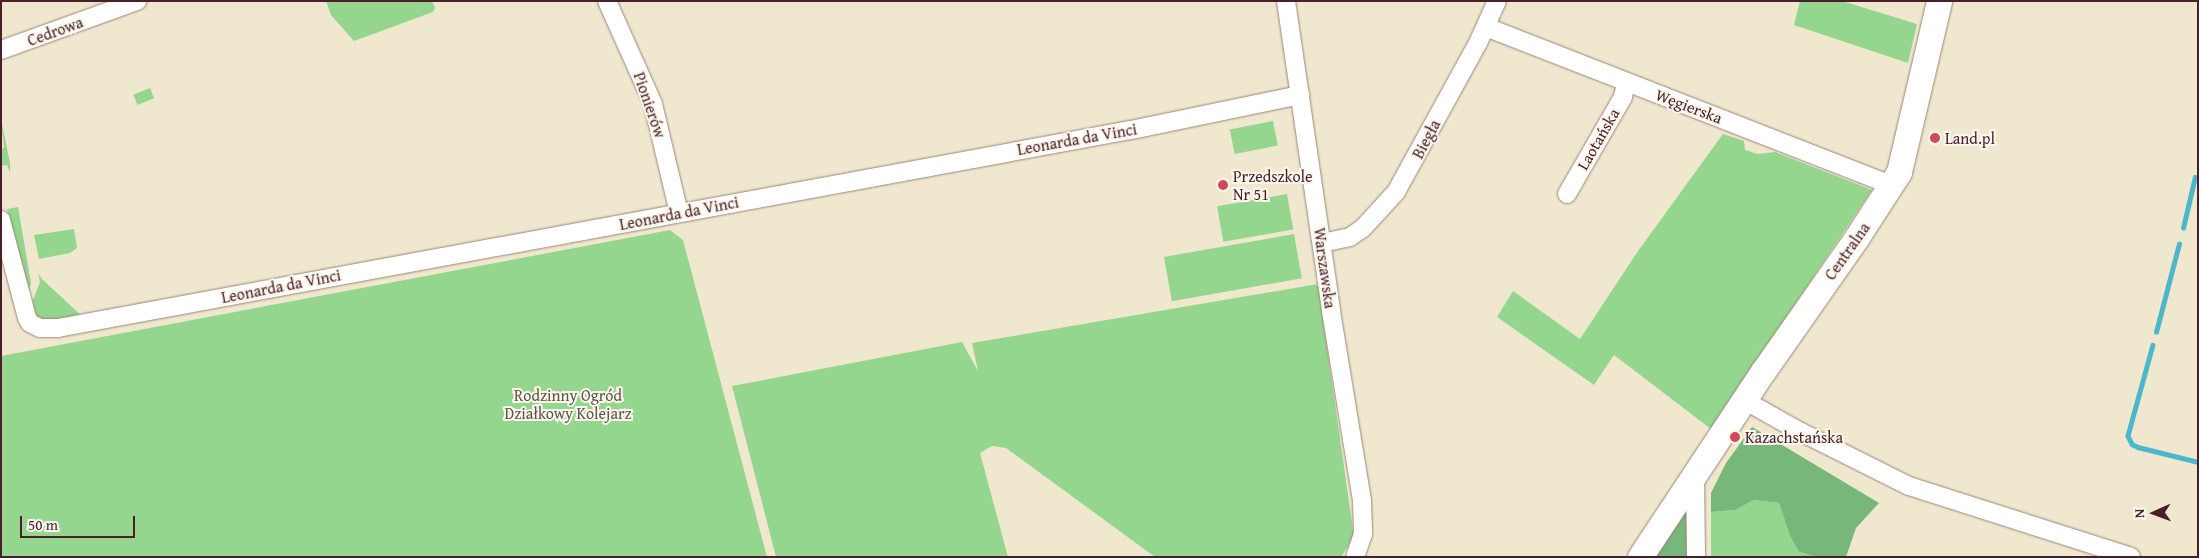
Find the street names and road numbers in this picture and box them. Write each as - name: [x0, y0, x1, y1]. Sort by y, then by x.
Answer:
- street label: Cedrowa: [25, 12, 85, 50]
- street label: Pionierów: [630, 70, 670, 140]
- street label: Węgierska: [1653, 85, 1725, 127]
- street label: Laotańska: [1573, 105, 1623, 173]
- street label: Biegła: [1408, 116, 1444, 162]
- street label: Leonarda da Vinci: [1016, 119, 1138, 159]
- street label: Leonarda da Vinci: [618, 192, 740, 234]
- street label: Centralna: [1820, 219, 1874, 283]
- street label: Warszawska: [1310, 226, 1340, 310]
- street label: Leonarda da Vinci: [220, 265, 342, 307]

